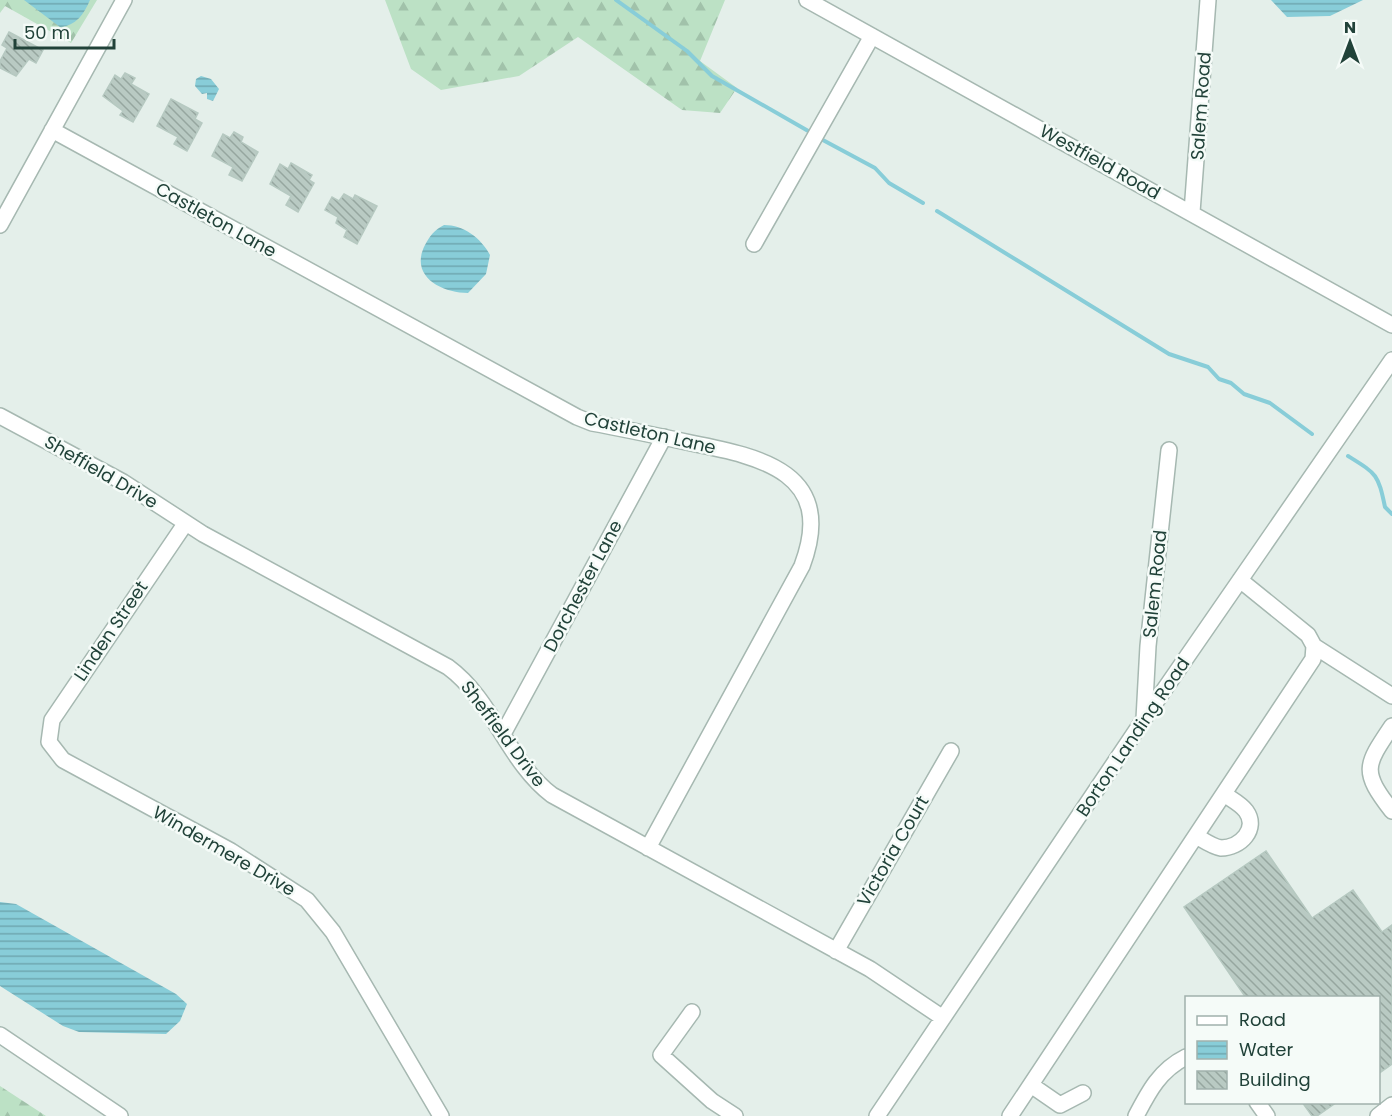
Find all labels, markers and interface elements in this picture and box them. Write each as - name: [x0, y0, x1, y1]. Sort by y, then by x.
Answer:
- scale bar: [15, 12, 114, 50]
- north arrow: [1320, 12, 1380, 72]
- text: N: [1344, 16, 1356, 39]
- text: 50 m: [24, 20, 70, 45]
- street label: Salem Road: [1184, 51, 1217, 161]
- street label: Westfield Road: [1035, 118, 1165, 205]
- street label: Castleton Lane: [151, 176, 281, 263]
- street label: Castleton Lane: [582, 405, 719, 460]
- street label: Sheffield Drive: [40, 429, 163, 514]
- street label: Dorchester Lane: [537, 516, 628, 656]
- street label: Salem Road: [1136, 529, 1173, 639]
- street label: Linden Street: [68, 576, 153, 686]
- street label: Borton Landing Road: [1070, 652, 1195, 821]
- street label: Sheffield Drive: [455, 675, 552, 792]
- street label: Victoria Court: [851, 791, 934, 911]
- street label: Windermere Drive: [148, 799, 300, 902]
- legend: [1185, 996, 1380, 1104]
- text: Road: [1239, 1007, 1286, 1032]
- text: Water: [1239, 1037, 1293, 1062]
- text: Building: [1239, 1067, 1311, 1092]

